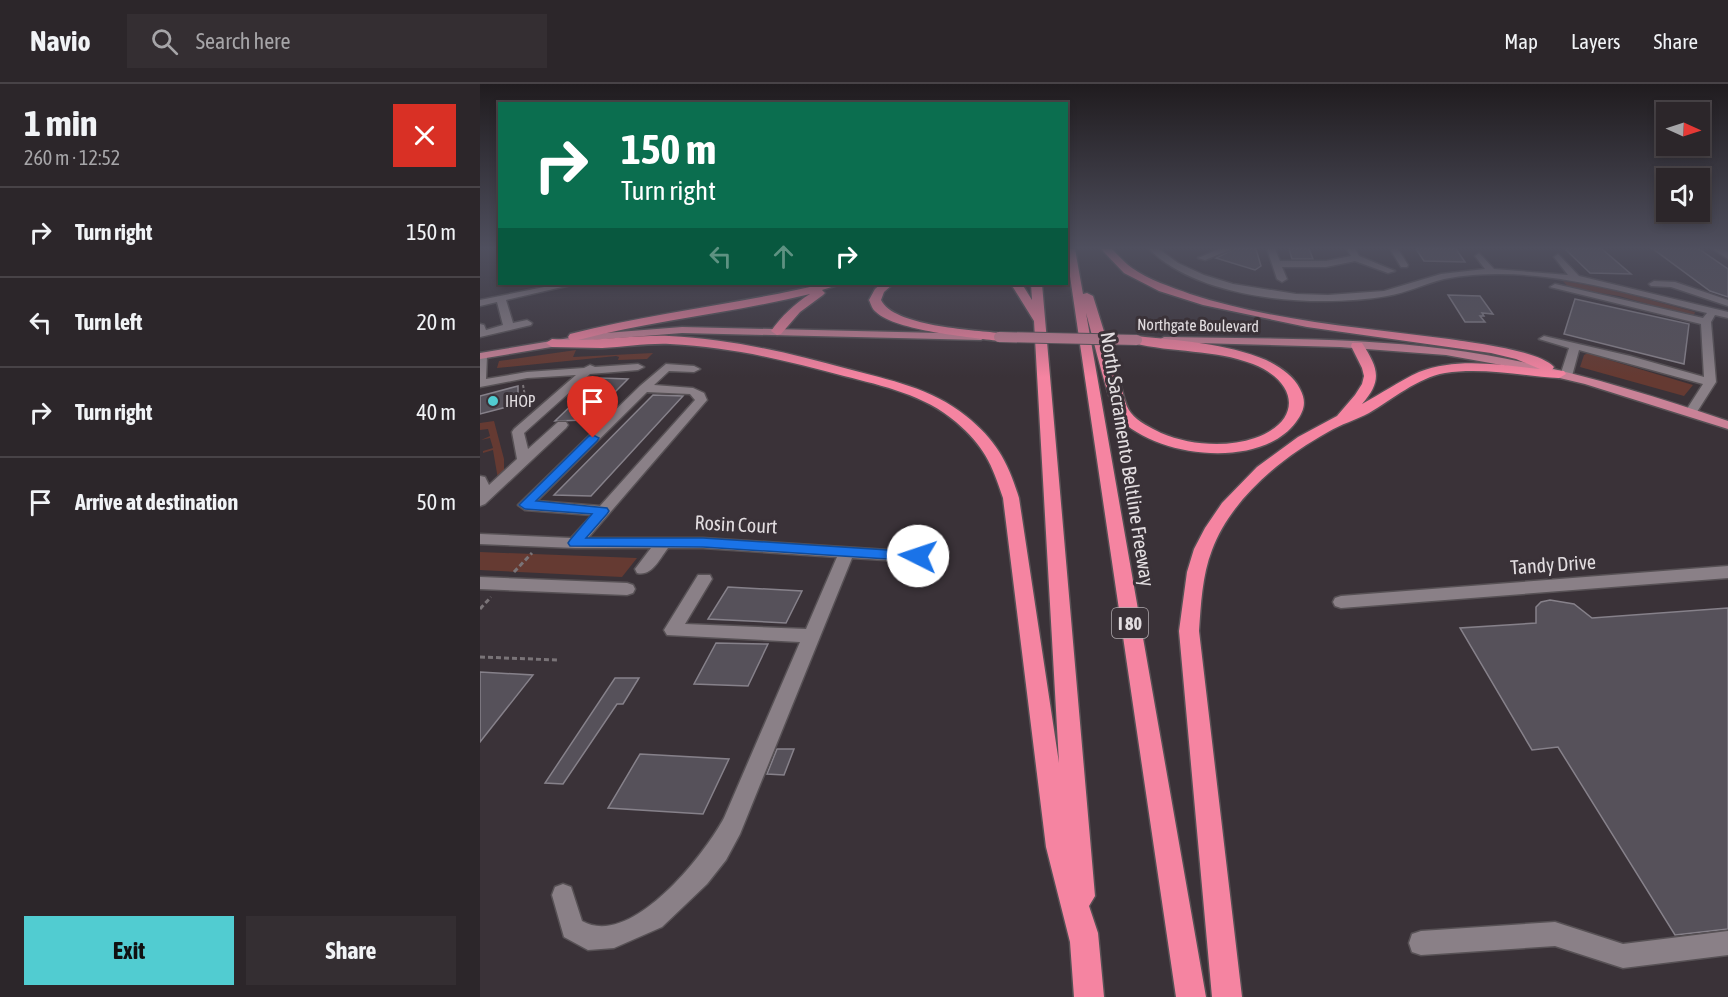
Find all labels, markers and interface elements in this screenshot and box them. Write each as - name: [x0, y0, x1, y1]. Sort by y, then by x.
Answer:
- search box: [127, 14, 547, 68]
- text: Navio: [30, 25, 91, 57]
- icon: search: [148, 25, 181, 58]
- text: Search here: [196, 28, 291, 54]
- text: Map: [1504, 29, 1538, 53]
- text: Layers: [1571, 29, 1621, 53]
- text: Share: [1654, 29, 1698, 53]
- text: 1 min: [24, 102, 98, 144]
- north arrow: [1656, 102, 1710, 156]
- map controls: [1656, 102, 1710, 222]
- button: close: [393, 104, 456, 167]
- text: 150 m: [621, 125, 716, 173]
- icon: right: [522, 126, 600, 204]
- text: 260 m · 12:52: [24, 146, 120, 169]
- button: sound: [1656, 168, 1710, 222]
- text: Turn right: [621, 175, 716, 206]
- icon: right: [24, 216, 57, 249]
- text: Turn right: [75, 219, 152, 245]
- text: 150 m: [406, 219, 456, 245]
- icon: left: [704, 240, 737, 273]
- icon: ahead: [767, 240, 800, 273]
- icon: right: [830, 240, 863, 273]
- icon: left: [24, 306, 57, 339]
- text: Turn left: [75, 309, 142, 335]
- text: 20 m: [416, 309, 456, 335]
- street label: Northgate Boulevard: [1137, 315, 1259, 336]
- street label: North Sacramento Beltline Freeway: [1096, 330, 1160, 588]
- pin: [567, 376, 618, 438]
- icon: arrive: [576, 385, 609, 418]
- place label: IHOP: [505, 392, 536, 410]
- marker: IHOP: [486, 394, 500, 408]
- icon: right: [24, 396, 57, 429]
- text: Turn right: [75, 399, 152, 425]
- text: 40 m: [416, 399, 456, 425]
- icon: arrive: [24, 486, 57, 519]
- text: Arrive at destination: [75, 489, 238, 515]
- text: 50 m: [416, 489, 456, 515]
- street label: Rosin Court: [694, 510, 778, 538]
- position arrow: [886, 524, 950, 588]
- street label: Tandy Drive: [1509, 550, 1597, 578]
- road number: I 80: [1112, 608, 1148, 638]
- button: Exit: [24, 916, 234, 985]
- button: Share: [246, 916, 456, 985]

